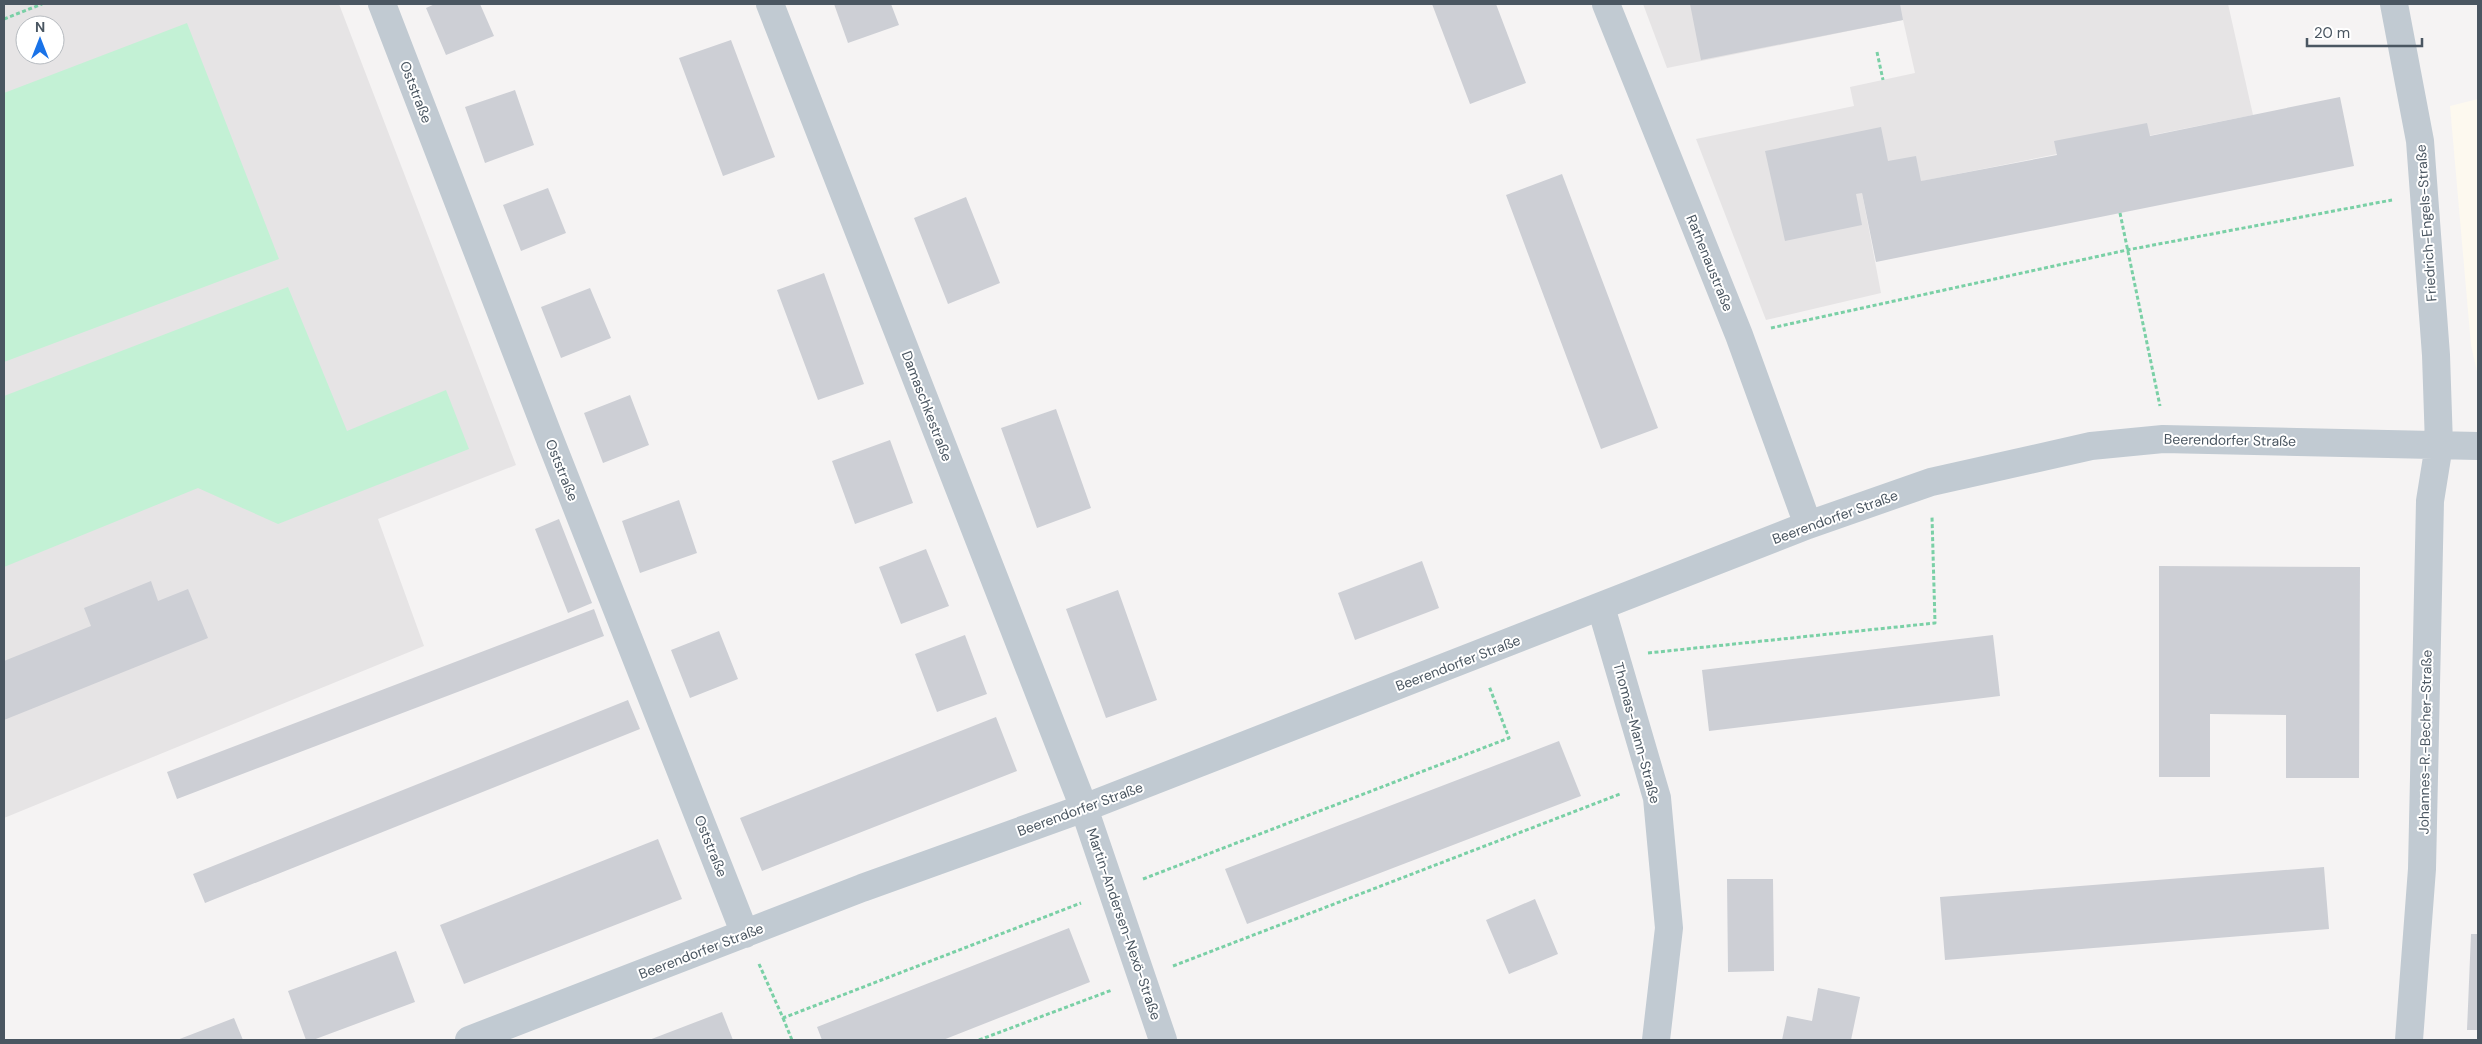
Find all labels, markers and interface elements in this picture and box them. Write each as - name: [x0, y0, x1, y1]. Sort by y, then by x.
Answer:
- north arrow: [15, 15, 65, 65]
- scale bar: [2307, 15, 2422, 47]
- text: N: [35, 18, 45, 36]
- text: 20 m: [2314, 23, 2350, 43]
- street label: Oststraße: [396, 58, 436, 126]
- street label: Friedrich-Engels-Straße: [2412, 144, 2440, 302]
- street label: Rathenaustraße: [1682, 212, 1738, 314]
- street label: Damaschkestraße: [898, 348, 956, 464]
- street label: Beerendorfer Straße: [2164, 430, 2296, 450]
- street label: Oststraße: [541, 436, 583, 504]
- street label: Beerendorfer Straße: [1770, 486, 1900, 548]
- street label: Beerendorfer Straße: [1393, 631, 1523, 695]
- street label: Johannes-R.-Becher-Straße: [2414, 649, 2436, 835]
- street label: Thomas-Mann-Straße: [1609, 660, 1665, 806]
- street label: Beerendorfer Straße: [1015, 778, 1145, 840]
- street label: Oststraße: [690, 812, 732, 880]
- street label: Martin-Andersen-Nexö-Straße: [1083, 826, 1165, 1022]
- street label: Beerendorfer Straße: [636, 919, 766, 983]

